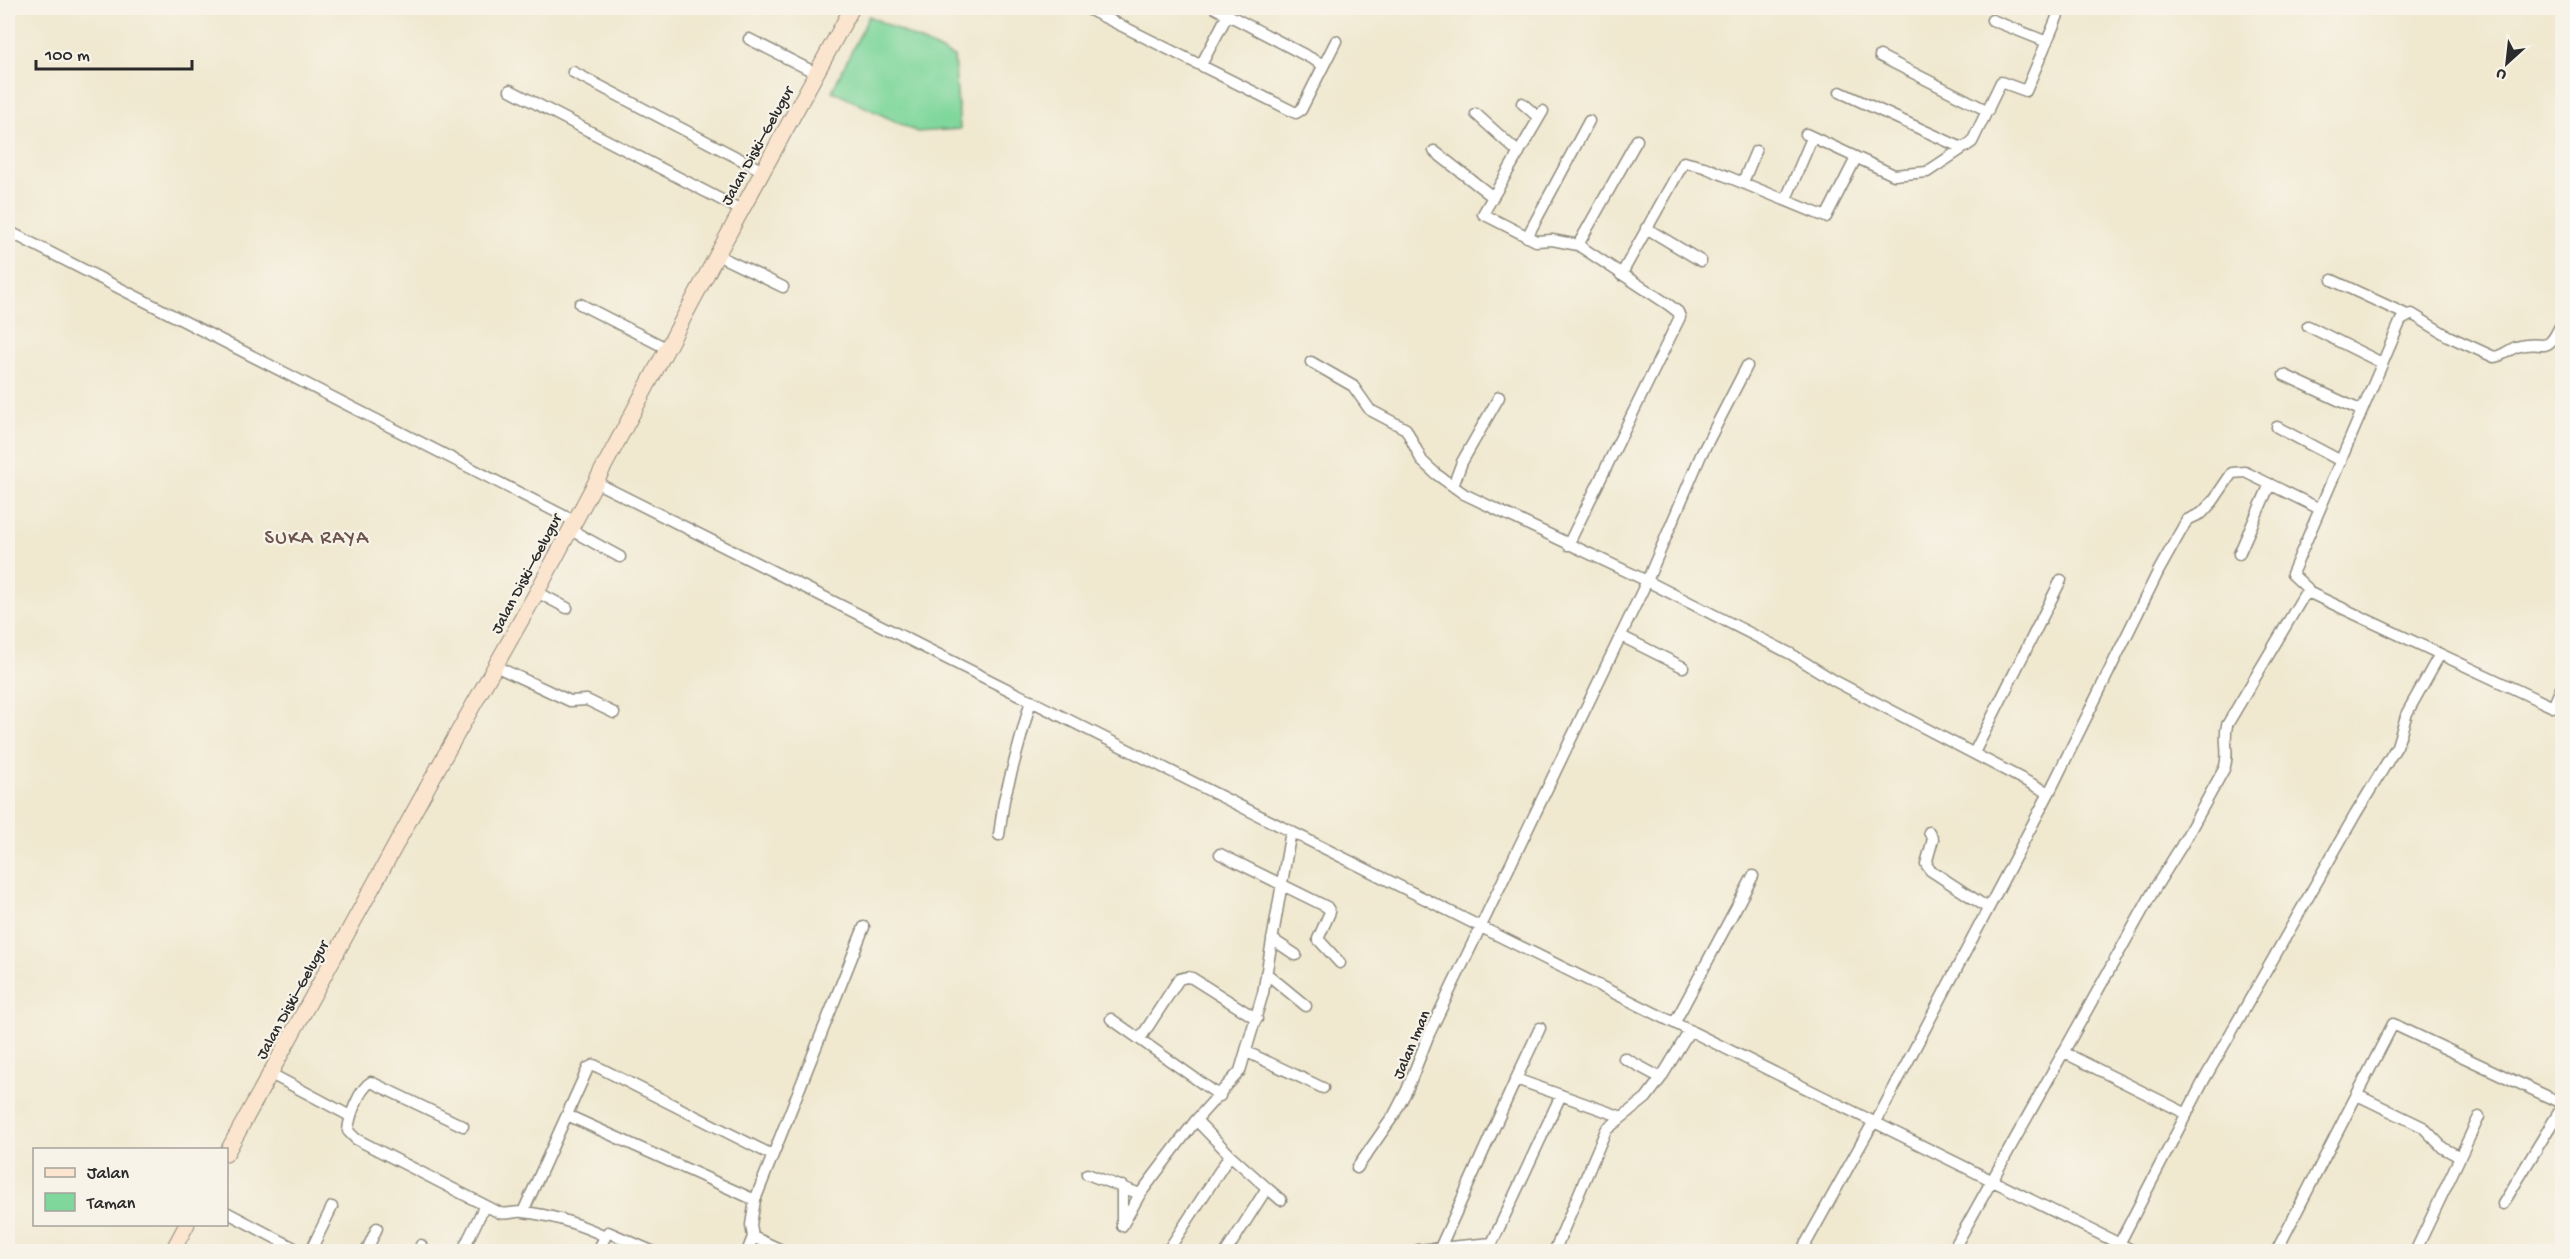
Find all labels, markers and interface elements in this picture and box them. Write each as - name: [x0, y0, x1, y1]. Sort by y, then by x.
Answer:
- scale bar: [36, 33, 192, 71]
- north arrow: [2477, 33, 2537, 93]
- text: 100 m: [44, 46, 90, 67]
- text: U: [2493, 62, 2510, 84]
- street label: Jalan Diski–Gelugur: [719, 83, 800, 209]
- street label: Jalan Diski–Gelugur: [488, 510, 568, 638]
- district label: SUKA RAYA: [264, 528, 370, 551]
- street label: Jalan Diski–Gelugur: [254, 937, 335, 1063]
- street label: Jalan Iman: [1390, 1008, 1436, 1083]
- legend: [33, 1148, 228, 1226]
- text: Jalan: [87, 1164, 129, 1185]
- text: Taman: [86, 1194, 136, 1215]

